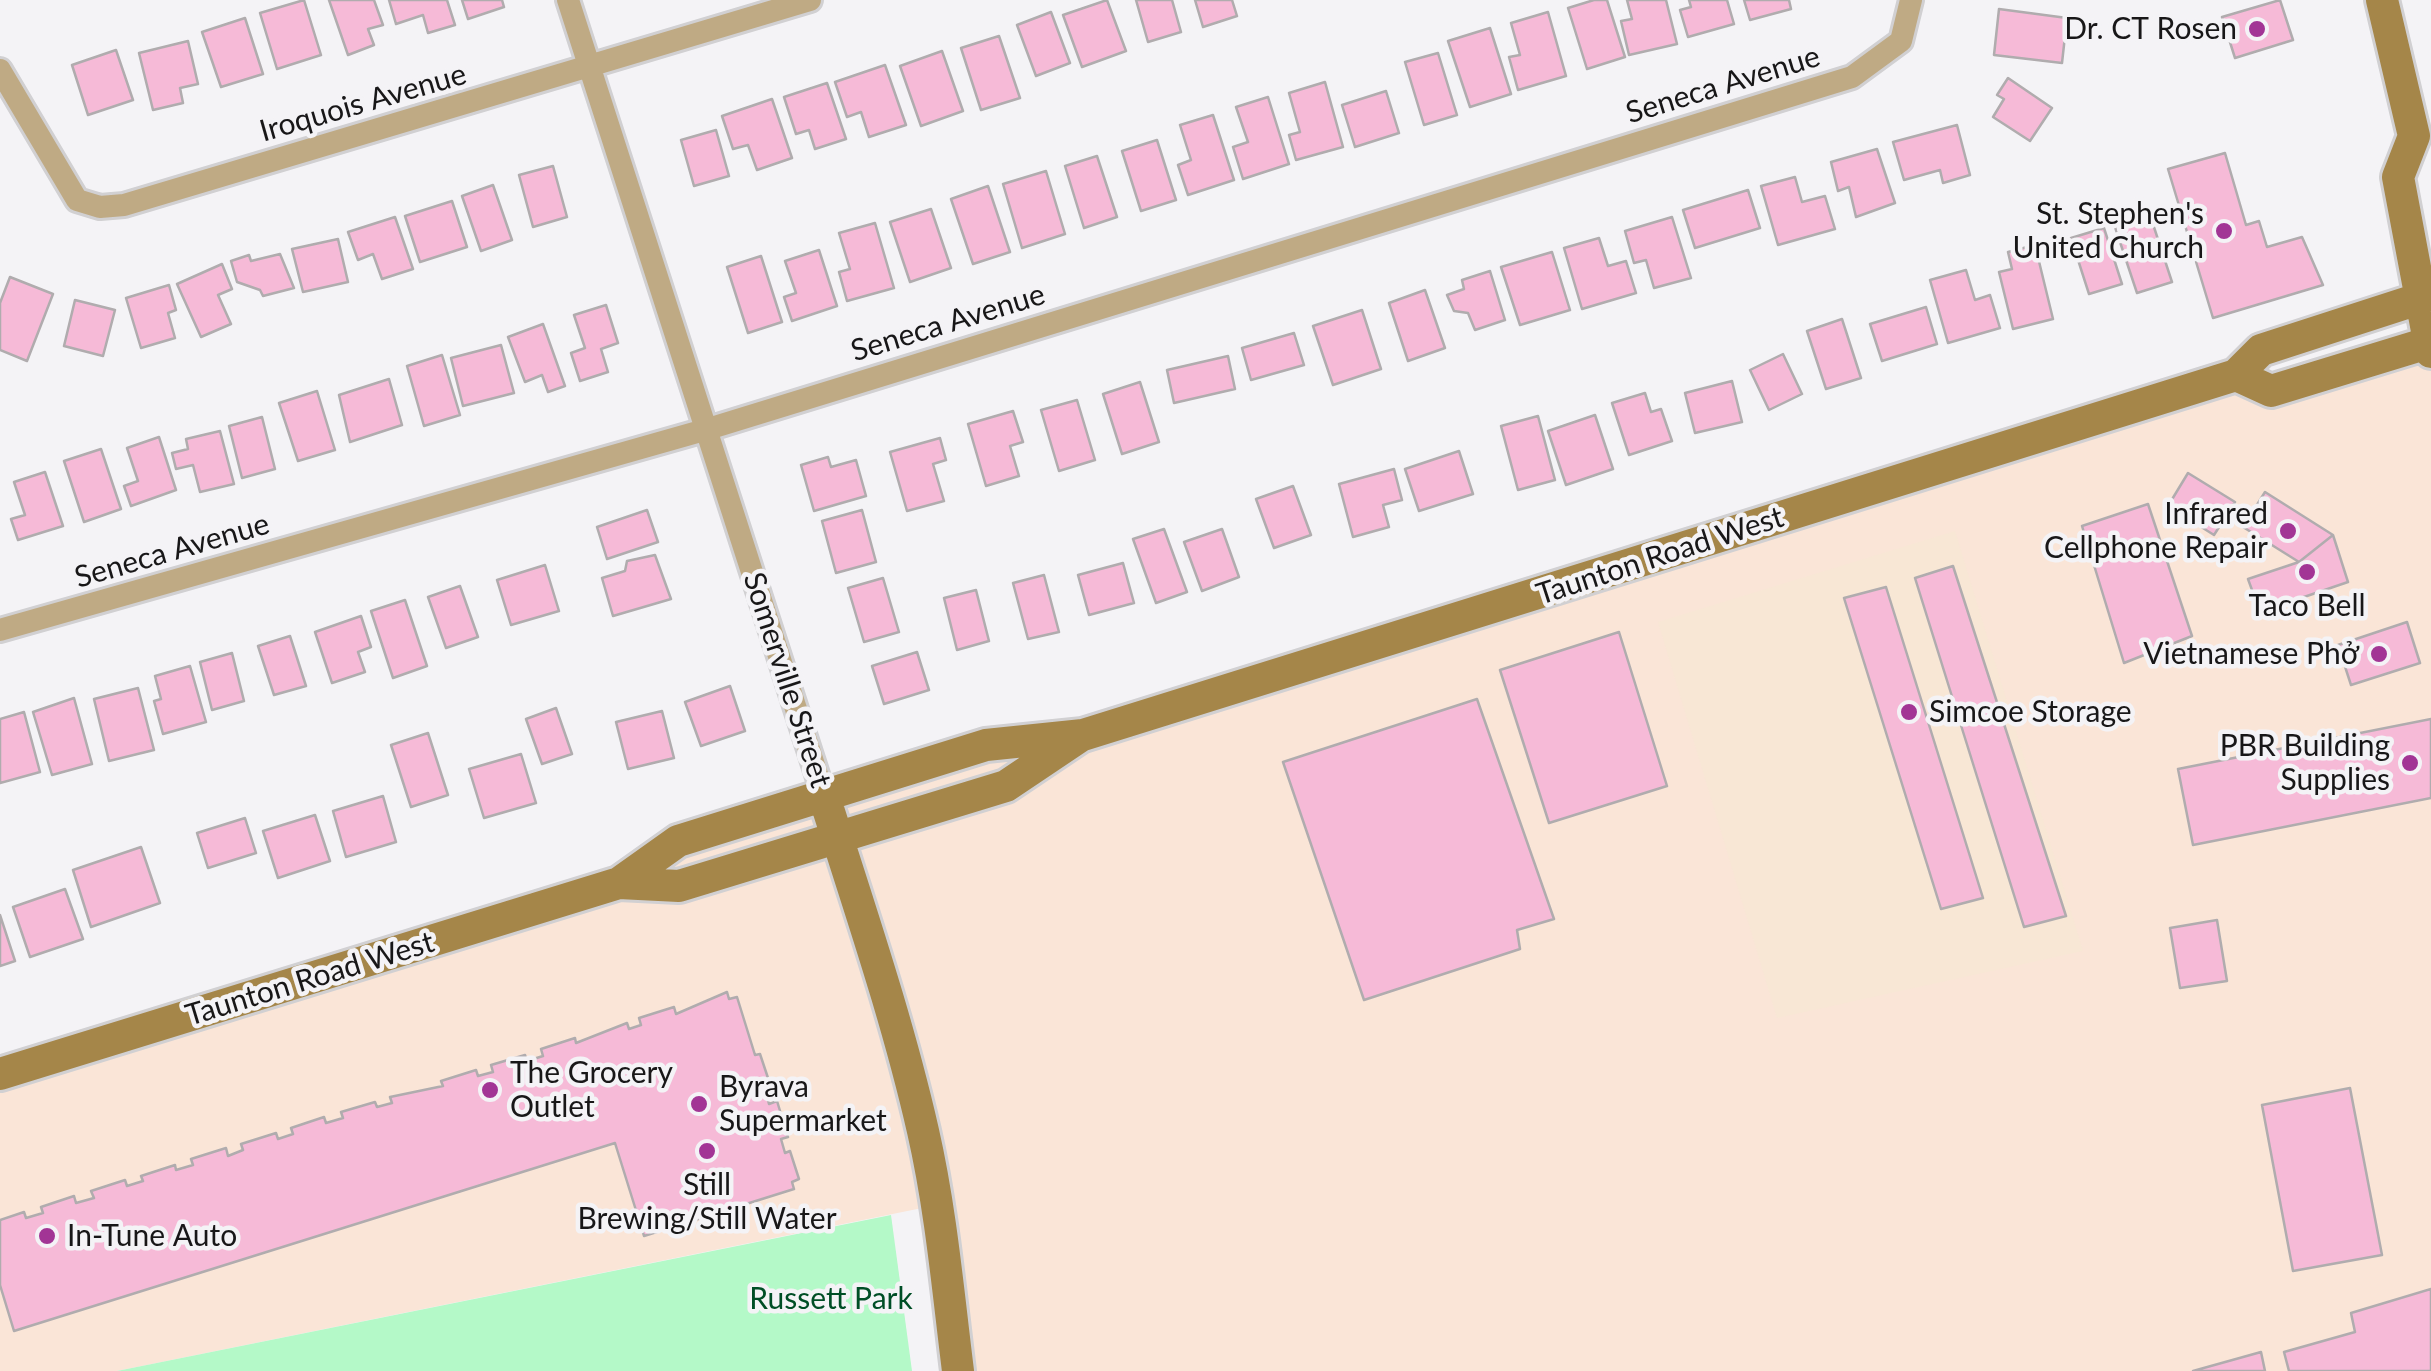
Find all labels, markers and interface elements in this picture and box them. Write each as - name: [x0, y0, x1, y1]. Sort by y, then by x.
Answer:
- place label: Dr. CT Rosen: [2064, 11, 2237, 47]
- marker: Dr. CT Rosen: [2246, 18, 2268, 40]
- street label: Seneca Avenue: [1622, 38, 1824, 132]
- street label: Iroquois Avenue: [256, 56, 470, 150]
- place label: St. Stephen's United Church: [2013, 196, 2204, 266]
- marker: St. Stephen's United Church: [2213, 220, 2235, 242]
- street label: Seneca Avenue: [847, 276, 1049, 370]
- place label: Infrared Cellphone Repair: [2044, 496, 2268, 566]
- street label: Taunton Road West: [1532, 499, 1788, 613]
- street label: Seneca Avenue: [71, 506, 273, 596]
- marker: Infrared Cellphone Repair: [2277, 520, 2299, 542]
- marker: Taco Bell: [2296, 561, 2318, 583]
- street label: Somerville Street: [735, 568, 839, 792]
- place label: Taco Bell: [2248, 588, 2366, 624]
- place label: Vietnamese Phở: [2143, 636, 2359, 672]
- marker: Vietnamese Phở: [2368, 643, 2390, 665]
- place label: Simcoe Storage: [1929, 694, 2132, 730]
- marker: Simcoe Storage: [1898, 701, 1920, 723]
- place label: PBR Building Supplies: [2220, 728, 2390, 798]
- marker: PBR Building Supplies: [2399, 752, 2421, 774]
- street label: Taunton Road West: [181, 924, 439, 1034]
- place label: The Grocery Outlet: [510, 1055, 673, 1126]
- place label: Byrava Supermarket: [719, 1069, 887, 1140]
- marker: The Grocery Outlet: [479, 1079, 501, 1101]
- marker: Byrava Supermarket: [688, 1093, 710, 1115]
- marker: Still Brewing/Still Water: [696, 1140, 718, 1162]
- place label: Still Brewing/Still Water: [577, 1167, 837, 1238]
- place label: In-Tune Auto: [67, 1218, 237, 1254]
- marker: In-Tune Auto: [36, 1225, 58, 1247]
- park label: Russett Park: [749, 1281, 913, 1317]

